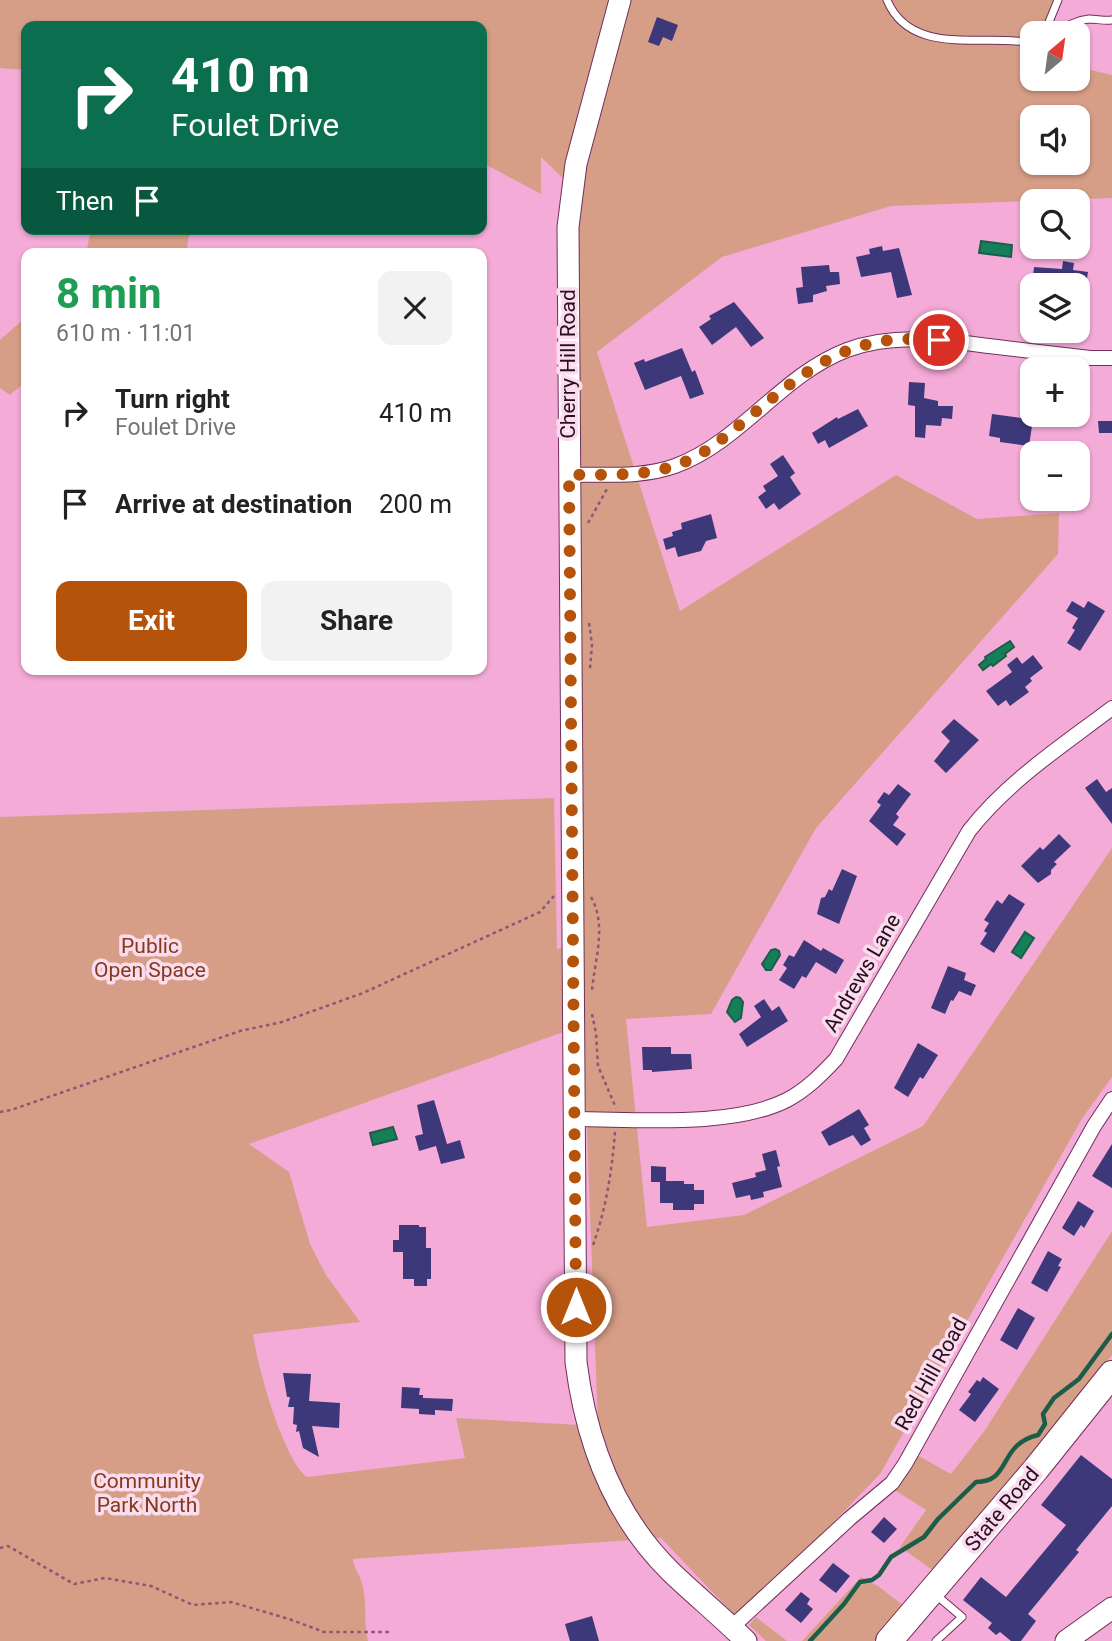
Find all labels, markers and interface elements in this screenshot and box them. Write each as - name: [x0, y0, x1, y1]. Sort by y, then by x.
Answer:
- north arrow: [1020, 21, 1090, 91]
- map controls: [1020, 21, 1090, 511]
- text: 410 m: [171, 47, 310, 104]
- icon: right: [56, 49, 147, 140]
- button: sound: [1020, 105, 1090, 175]
- text: Foulet Drive: [171, 106, 339, 144]
- icon: arrive: [128, 182, 166, 220]
- text: Then: [56, 186, 114, 216]
- button: search: [1020, 189, 1090, 259]
- text: 8 min: [56, 269, 162, 318]
- button: close: [378, 271, 452, 345]
- button: layers: [1020, 273, 1090, 343]
- street label: Cherry Hill Road: [556, 289, 580, 439]
- pin: [909, 310, 969, 370]
- text: 610 m · 11:01: [56, 320, 195, 347]
- icon: arrive: [920, 321, 958, 359]
- button: +: [1020, 357, 1090, 427]
- text: Turn right: [115, 384, 230, 414]
- icon: right: [56, 394, 94, 432]
- text: 410 m: [379, 398, 452, 428]
- text: Foulet Drive: [115, 414, 236, 441]
- button: −: [1020, 441, 1090, 511]
- icon: arrive: [56, 485, 94, 523]
- text: Arrive at destination: [115, 489, 352, 519]
- text: 200 m: [379, 489, 452, 519]
- button: Exit: [56, 581, 247, 661]
- button: Share: [261, 581, 452, 661]
- street label: Andrews Lane: [818, 910, 906, 1036]
- park label: Public Open Space: [94, 934, 206, 982]
- position arrow: [539, 1270, 613, 1344]
- street label: Red Hill Road: [890, 1314, 972, 1434]
- street label: State Road: [960, 1462, 1044, 1556]
- park label: Community Park North: [93, 1469, 201, 1517]

